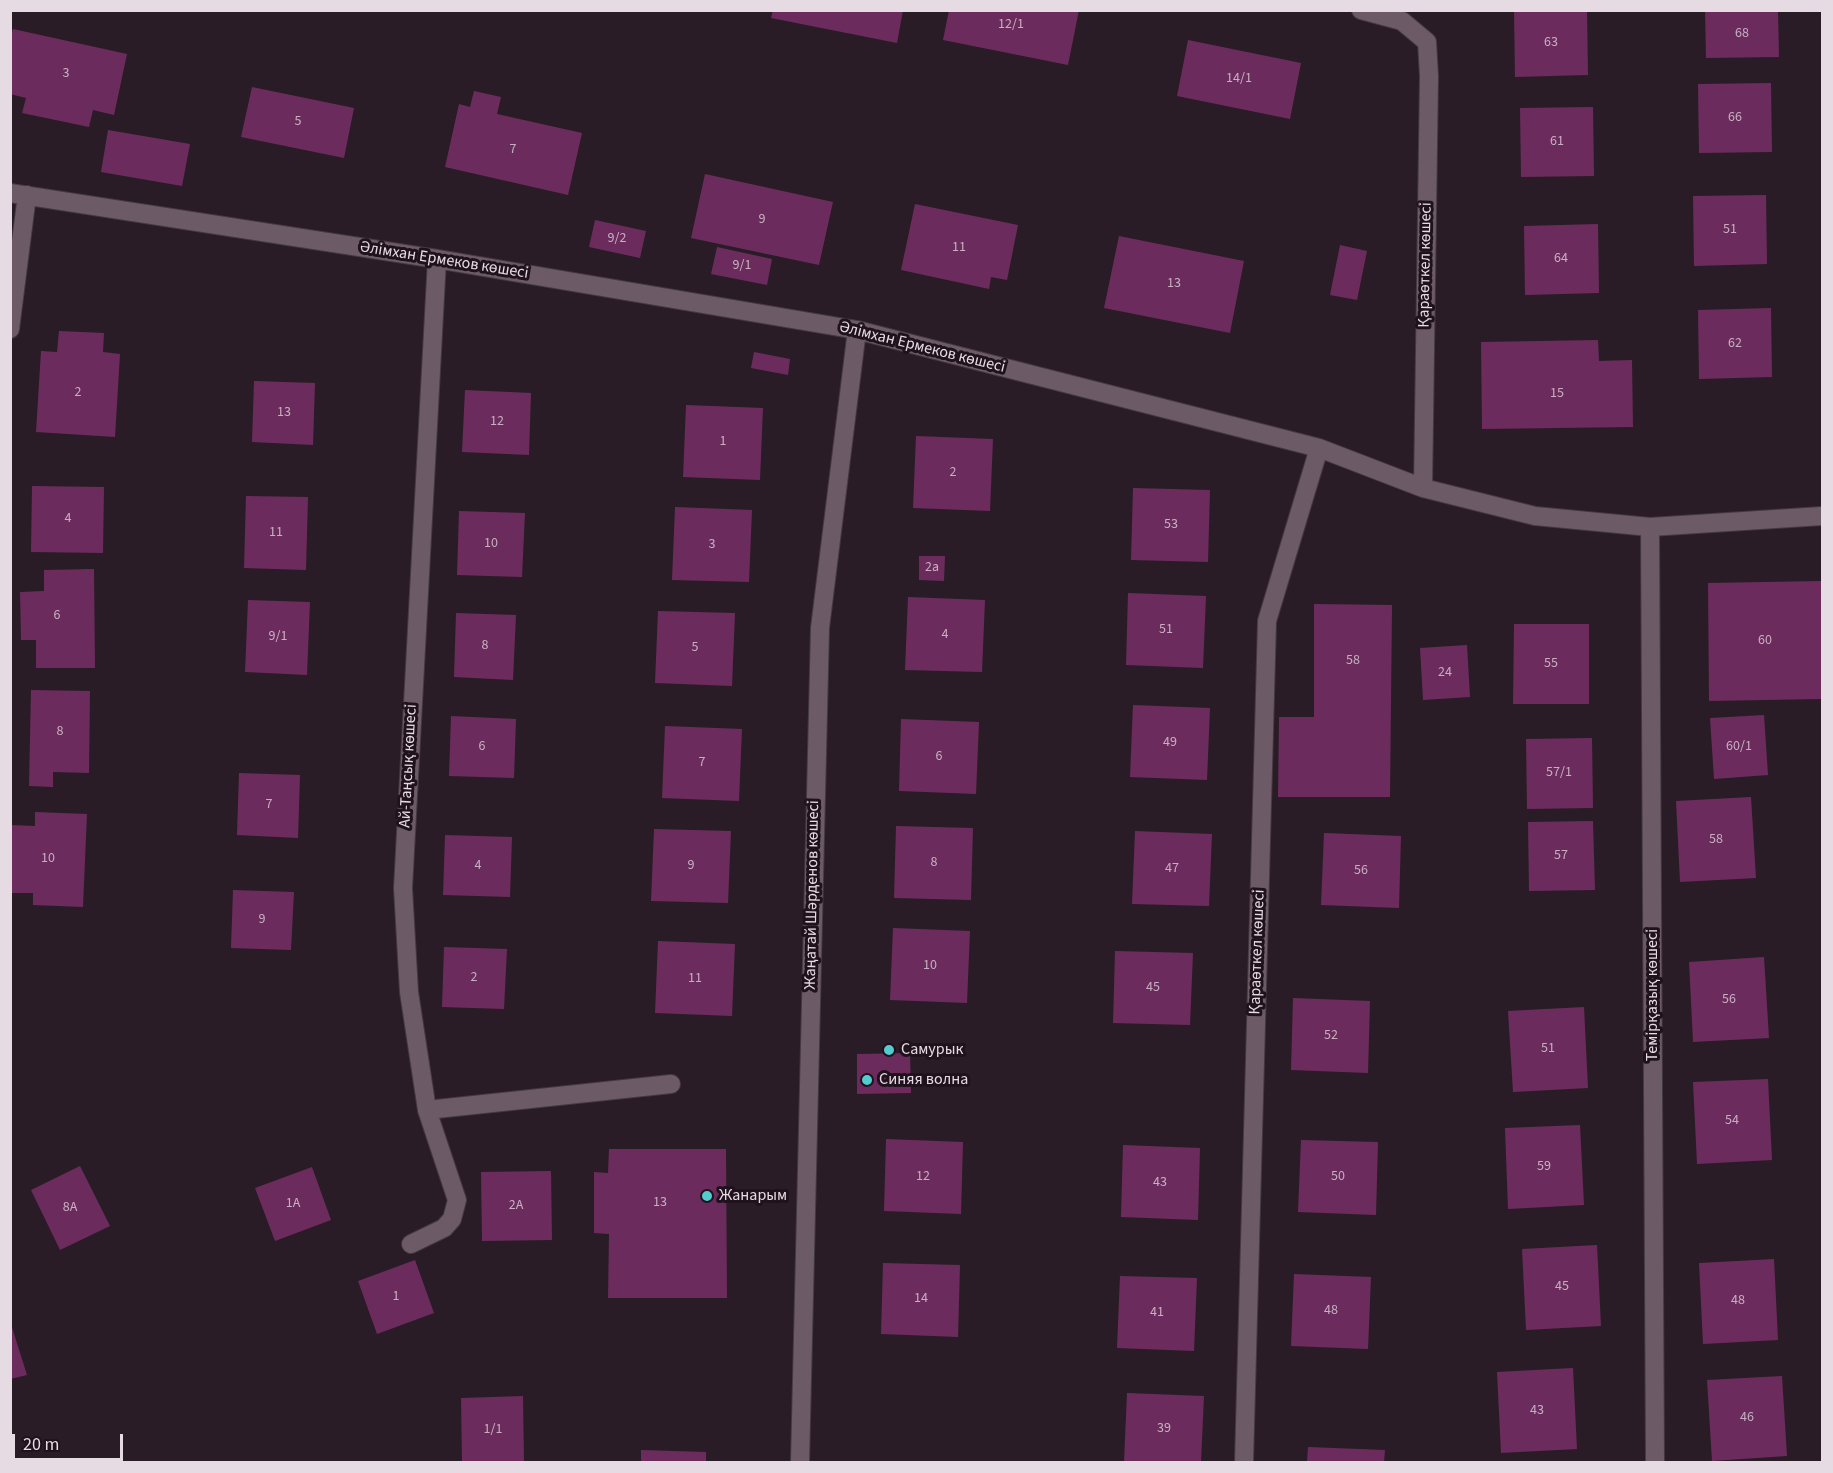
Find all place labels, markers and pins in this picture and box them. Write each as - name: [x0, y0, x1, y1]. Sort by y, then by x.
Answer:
- place label: Самурык: [901, 1040, 963, 1060]
- marker: Самурык: [882, 1043, 896, 1057]
- place label: Синяя волна: [879, 1070, 968, 1090]
- marker: Синяя волна: [860, 1073, 874, 1087]
- place label: Жанарым: [719, 1186, 787, 1206]
- marker: Жанарым: [700, 1189, 714, 1203]

